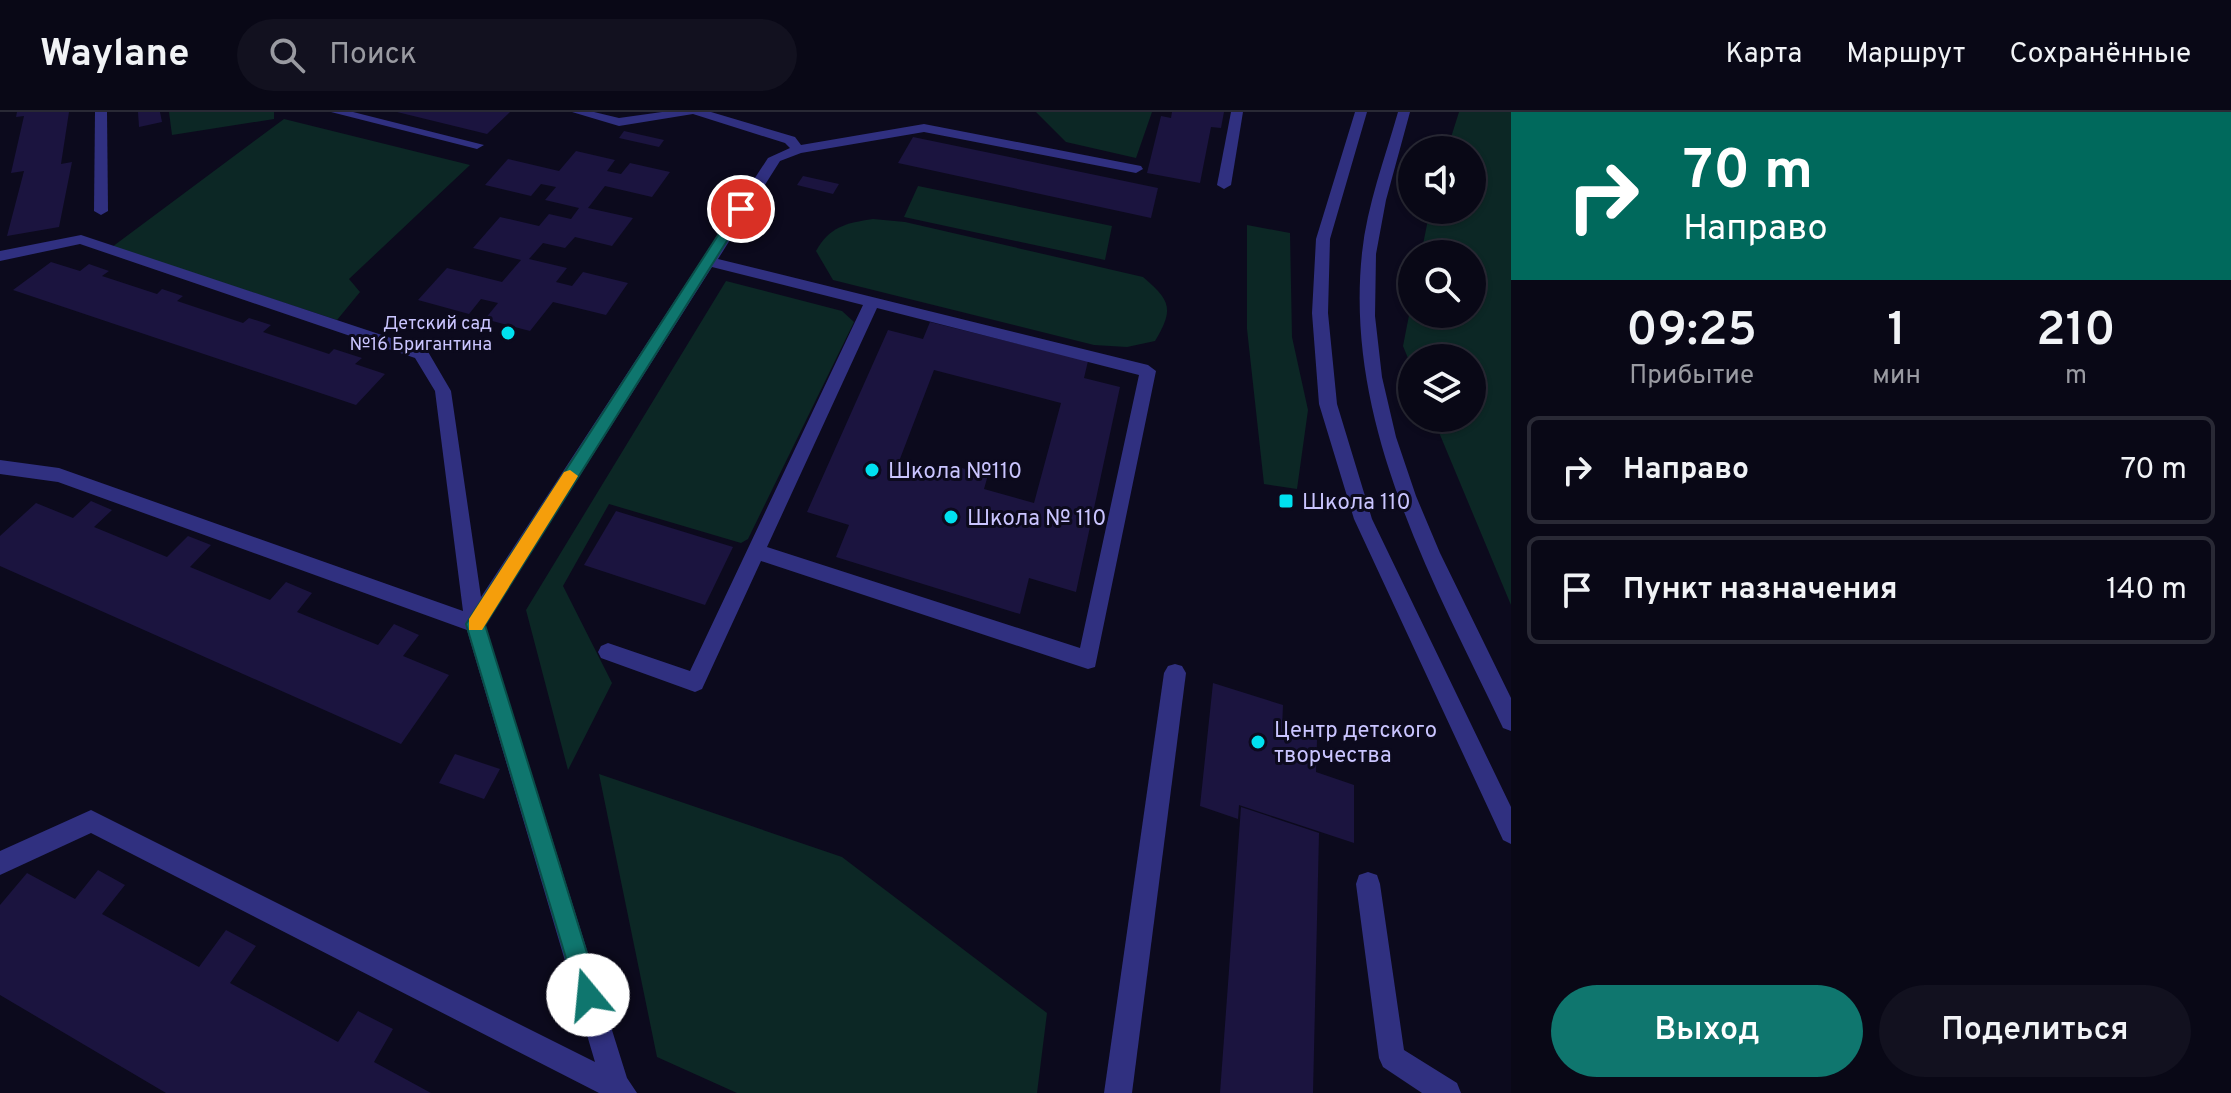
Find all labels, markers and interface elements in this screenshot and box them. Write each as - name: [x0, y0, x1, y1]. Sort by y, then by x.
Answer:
- search box: [237, 19, 797, 91]
- text: Waylane: [40, 31, 189, 80]
- icon: search: [265, 33, 309, 77]
- text: Поиск: [329, 37, 417, 74]
- text: Карта: [1726, 37, 1802, 73]
- text: Маршрут: [1846, 37, 1965, 73]
- text: Сохранённые: [2009, 37, 2191, 73]
- map controls: [1398, 136, 1486, 432]
- button: sound: [1398, 136, 1486, 224]
- text: 70 m: [1683, 138, 1813, 208]
- icon: right: [1551, 144, 1655, 248]
- pin: [707, 175, 775, 243]
- icon: arrive: [719, 187, 763, 231]
- text: Направо: [1683, 207, 1828, 253]
- button: search: [1398, 240, 1486, 328]
- text: 09:25: [1626, 302, 1757, 362]
- text: 1: [1887, 302, 1906, 362]
- text: 210: [2036, 302, 2116, 362]
- place label: Детский сад №16 Бригантина: [350, 313, 492, 357]
- marker: Детский сад №16 Бригантина: [499, 324, 517, 342]
- button: layers: [1398, 344, 1486, 432]
- text: Прибытие: [1629, 360, 1754, 393]
- text: мин: [1872, 360, 1921, 393]
- text: m: [2065, 360, 2087, 393]
- icon: right: [1555, 448, 1599, 492]
- text: Направо: [1623, 452, 1749, 489]
- text: 70 m: [2121, 452, 2187, 489]
- place label: Школа №110: [888, 459, 1022, 486]
- marker: Школа №110: [863, 461, 881, 479]
- place label: Школа 110: [1302, 490, 1411, 517]
- marker: Школа 110: [1277, 492, 1295, 510]
- place label: Школа № 110: [967, 506, 1106, 533]
- marker: Школа № 110: [942, 508, 960, 526]
- icon: arrive: [1555, 568, 1599, 612]
- text: Пункт назначения: [1623, 572, 1897, 609]
- text: 140 m: [2106, 572, 2187, 609]
- place label: Центр детского творчества: [1274, 718, 1437, 770]
- marker: Центр детского творчества: [1249, 733, 1267, 751]
- position arrow: [546, 953, 630, 1037]
- button: Выход: [1551, 985, 1863, 1077]
- button: Поделиться: [1879, 985, 2191, 1077]

